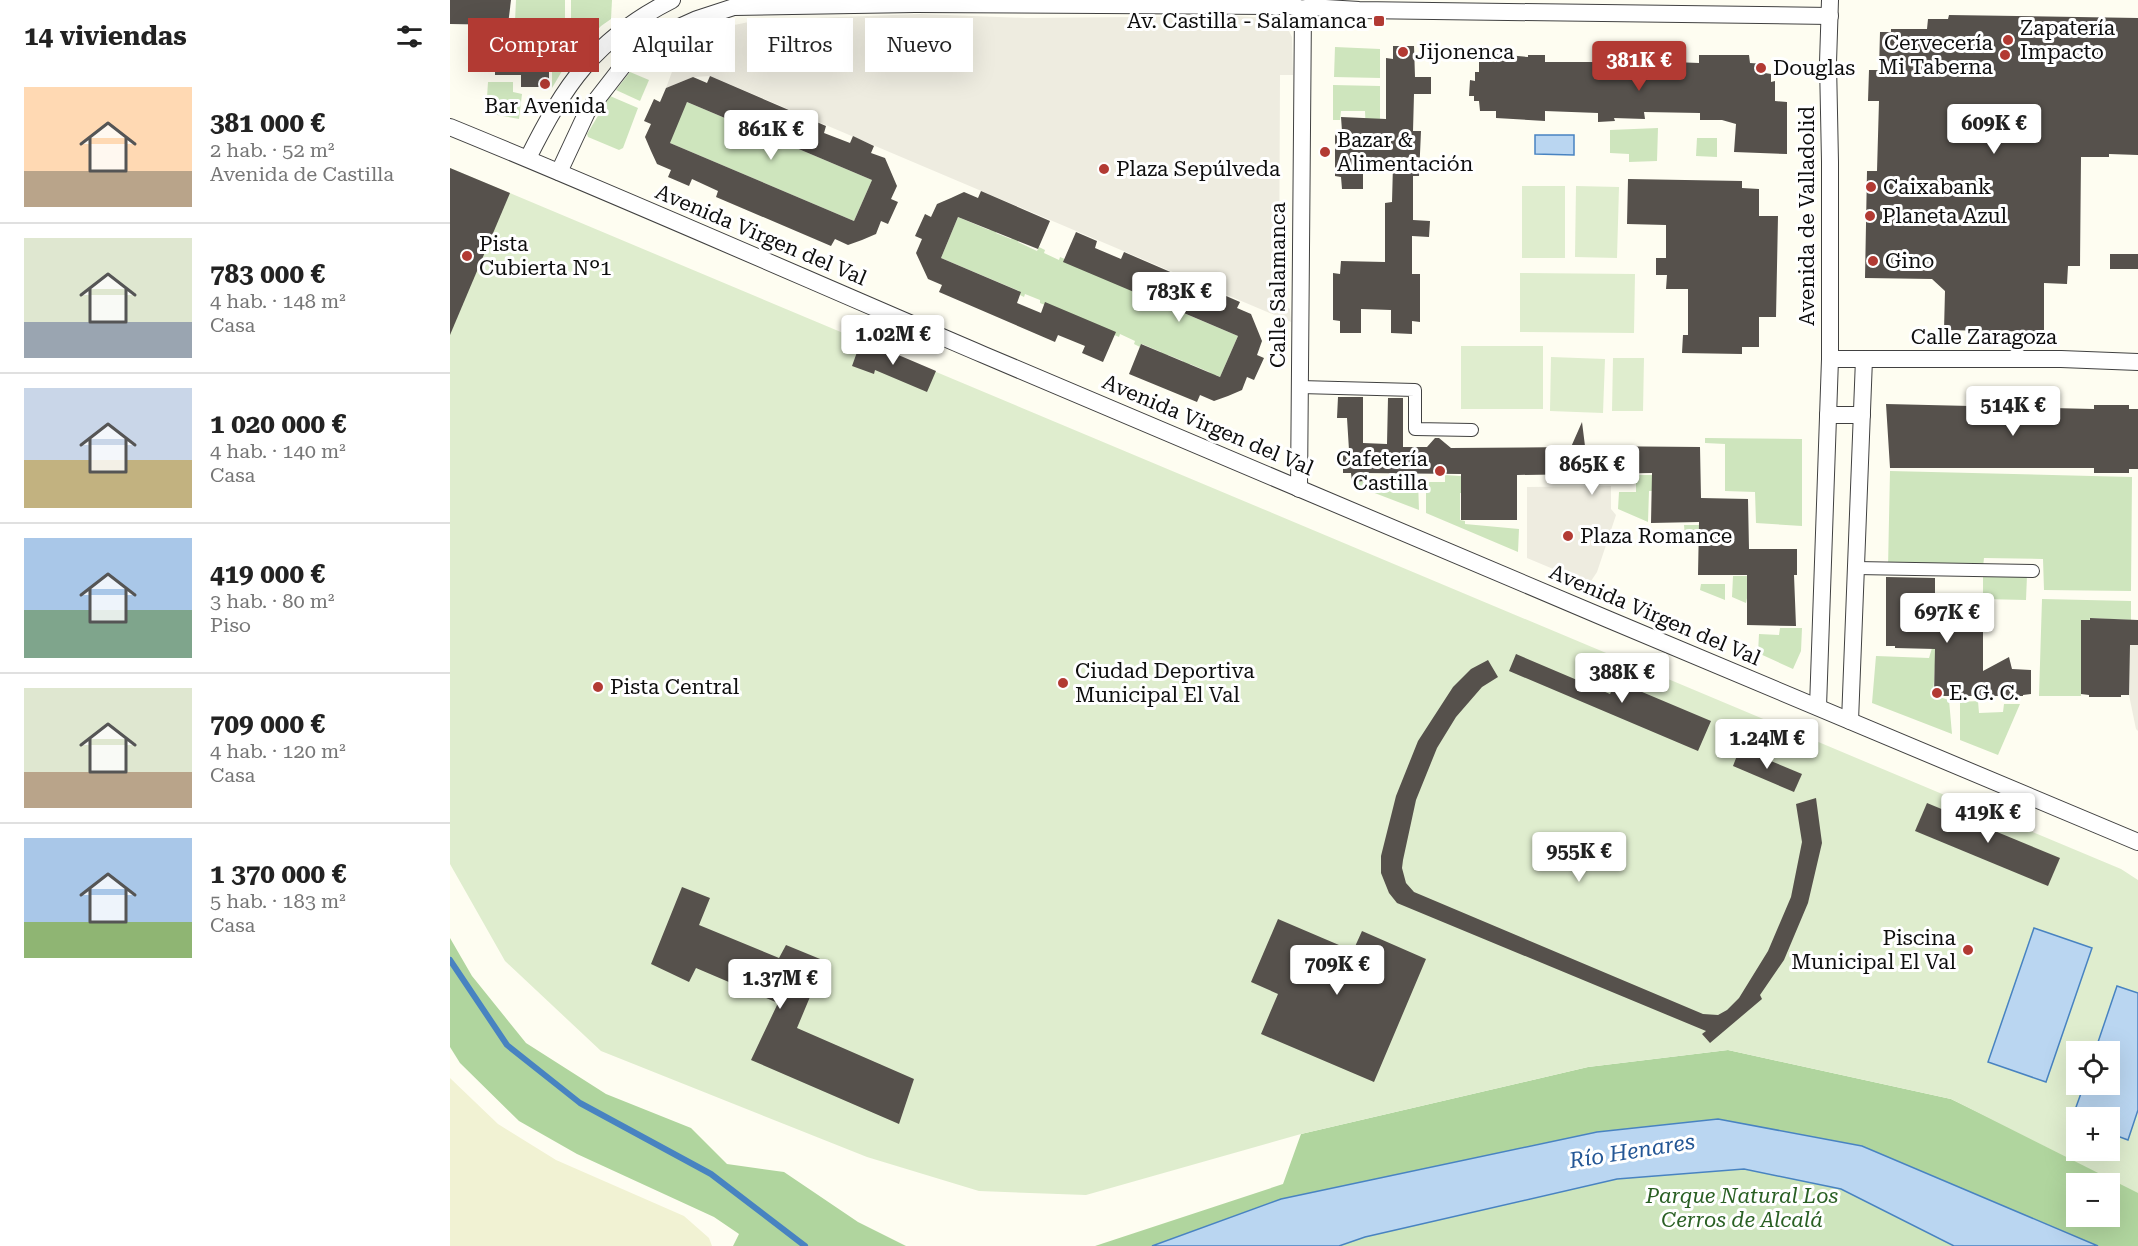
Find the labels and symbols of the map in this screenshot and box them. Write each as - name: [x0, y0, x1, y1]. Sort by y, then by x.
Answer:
- place label: Av. Castilla - Salamanca: [1127, 9, 1368, 33]
- marker: Av. Castilla - Salamanca: [1372, 14, 1386, 28]
- place label: Zapatería Impacto: [2020, 16, 2116, 64]
- place label: Cervecería Mi Taberna: [1878, 31, 1994, 79]
- marker: Zapatería Impacto: [2001, 33, 2015, 47]
- place label: Jijonenca: [1415, 40, 1515, 64]
- pin: 381K €: [1590, 41, 1688, 92]
- marker: Jijonenca: [1396, 45, 1410, 59]
- marker: Cervecería Mi Taberna: [1998, 48, 2012, 62]
- place label: Douglas: [1773, 56, 1855, 80]
- marker: Douglas: [1754, 61, 1768, 75]
- marker: Bar Avenida: [538, 77, 552, 91]
- place label: Bar Avenida: [484, 94, 606, 118]
- pin: 609K €: [1945, 104, 2043, 155]
- street label: Avenida de Valladolid: [1795, 106, 1819, 326]
- pin: 861K €: [722, 110, 820, 161]
- place label: Bazar & Alimentación: [1337, 128, 1474, 176]
- marker: Bazar & Alimentación: [1318, 145, 1332, 159]
- place label: Plaza Sepúlveda: [1116, 157, 1281, 181]
- marker: Plaza Sepúlveda: [1097, 162, 1111, 176]
- place label: Caixabank: [1883, 175, 1991, 199]
- street label: Avenida Virgen del Val: [652, 180, 871, 291]
- marker: Caixabank: [1864, 180, 1878, 194]
- street label: Calle Salamanca: [1266, 201, 1290, 368]
- place label: Planeta Azul: [1882, 204, 2008, 228]
- marker: Planeta Azul: [1863, 209, 1877, 223]
- place label: Pista Cubierta Nº1: [479, 232, 612, 280]
- marker: Pista Cubierta Nº1: [460, 249, 474, 263]
- place label: Gino: [1885, 249, 1934, 273]
- marker: Gino: [1866, 254, 1880, 268]
- pin: 783K €: [1130, 272, 1228, 323]
- pin: 1.02M €: [838, 315, 948, 366]
- street label: Calle Zaragoza: [1911, 325, 2058, 349]
- street label: Avenida Virgen del Val: [1099, 370, 1318, 481]
- pin: 514K €: [1964, 386, 2062, 437]
- pin: 865K €: [1543, 445, 1641, 496]
- place label: Cafetería Castilla: [1336, 447, 1429, 495]
- marker: Cafetería Castilla: [1433, 464, 1447, 478]
- place label: Plaza Romance: [1580, 524, 1732, 548]
- marker: Plaza Romance: [1561, 529, 1575, 543]
- street label: Avenida Virgen del Val: [1546, 560, 1765, 671]
- pin: 697K €: [1898, 593, 1996, 644]
- pin: 388K €: [1573, 653, 1671, 704]
- place label: Ciudad Deportiva Municipal El Val: [1075, 659, 1255, 707]
- place label: Pista Central: [610, 675, 740, 699]
- marker: Ciudad Deportiva Municipal El Val: [1056, 676, 1070, 690]
- marker: Pista Central: [591, 680, 605, 694]
- place label: E. G. C.: [1949, 681, 2019, 705]
- marker: E. G. C.: [1930, 686, 1944, 700]
- pin: 1.24M €: [1712, 719, 1822, 770]
- pin: 419K €: [1939, 793, 2037, 844]
- pin: 955K €: [1530, 832, 1628, 883]
- place label: Piscina Municipal El Val: [1791, 926, 1957, 974]
- marker: Piscina Municipal El Val: [1961, 943, 1975, 957]
- pin: 709K €: [1288, 945, 1386, 996]
- pin: 1.37M €: [725, 959, 835, 1010]
- water label: Río Henares: [1566, 1129, 1697, 1173]
- park label: Parque Natural Los Cerros de Alcalá: [1645, 1184, 1838, 1232]

